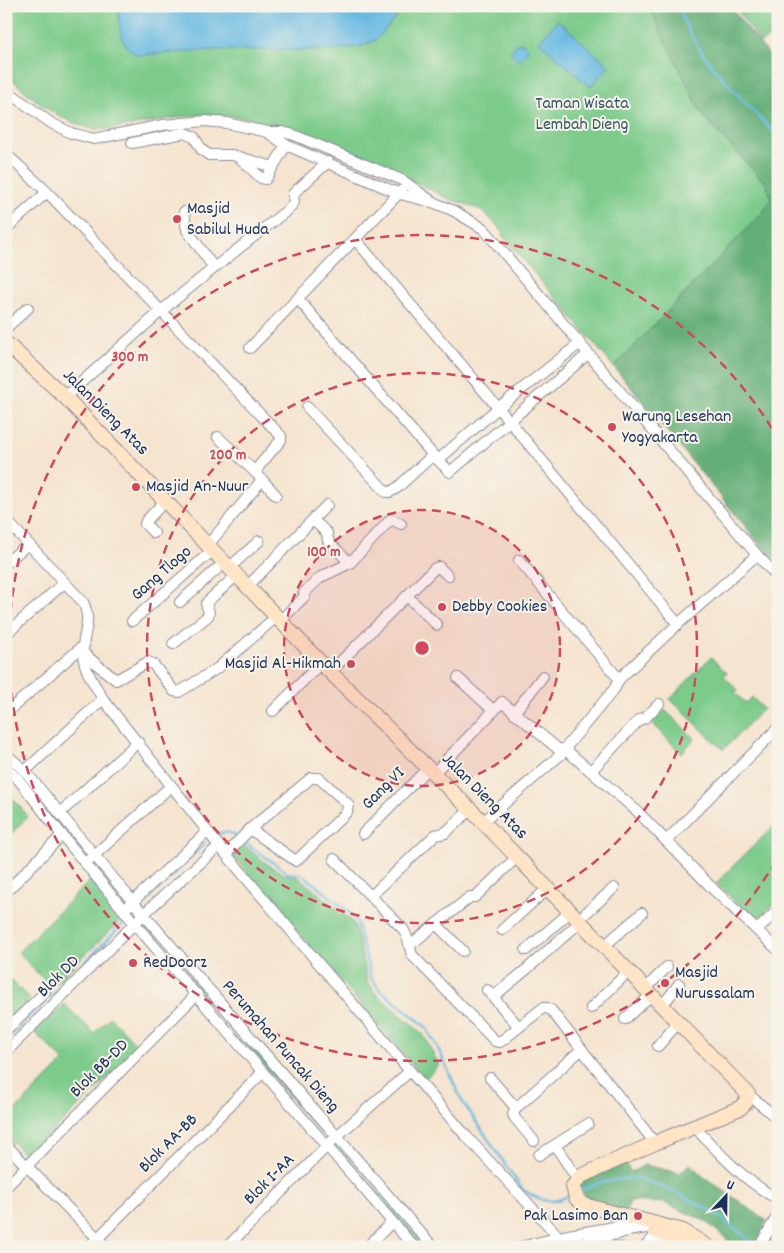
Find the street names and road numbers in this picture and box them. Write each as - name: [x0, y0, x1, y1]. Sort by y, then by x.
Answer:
- street label: Jalan Dieng Atas: [56, 364, 154, 462]
- street label: Gang Tlogo: [126, 541, 198, 607]
- street label: Jalan Dieng Atas: [435, 748, 533, 846]
- street label: Gang VI: [357, 761, 412, 816]
- street label: Blok DD: [32, 950, 86, 1004]
- street label: Perumahan Puncak Dieng: [215, 975, 345, 1119]
- street label: Blok BB-DD: [65, 1034, 135, 1104]
- street label: Blok AA-BB: [134, 1109, 204, 1179]
- street label: Blok I-AA: [239, 1149, 301, 1211]

